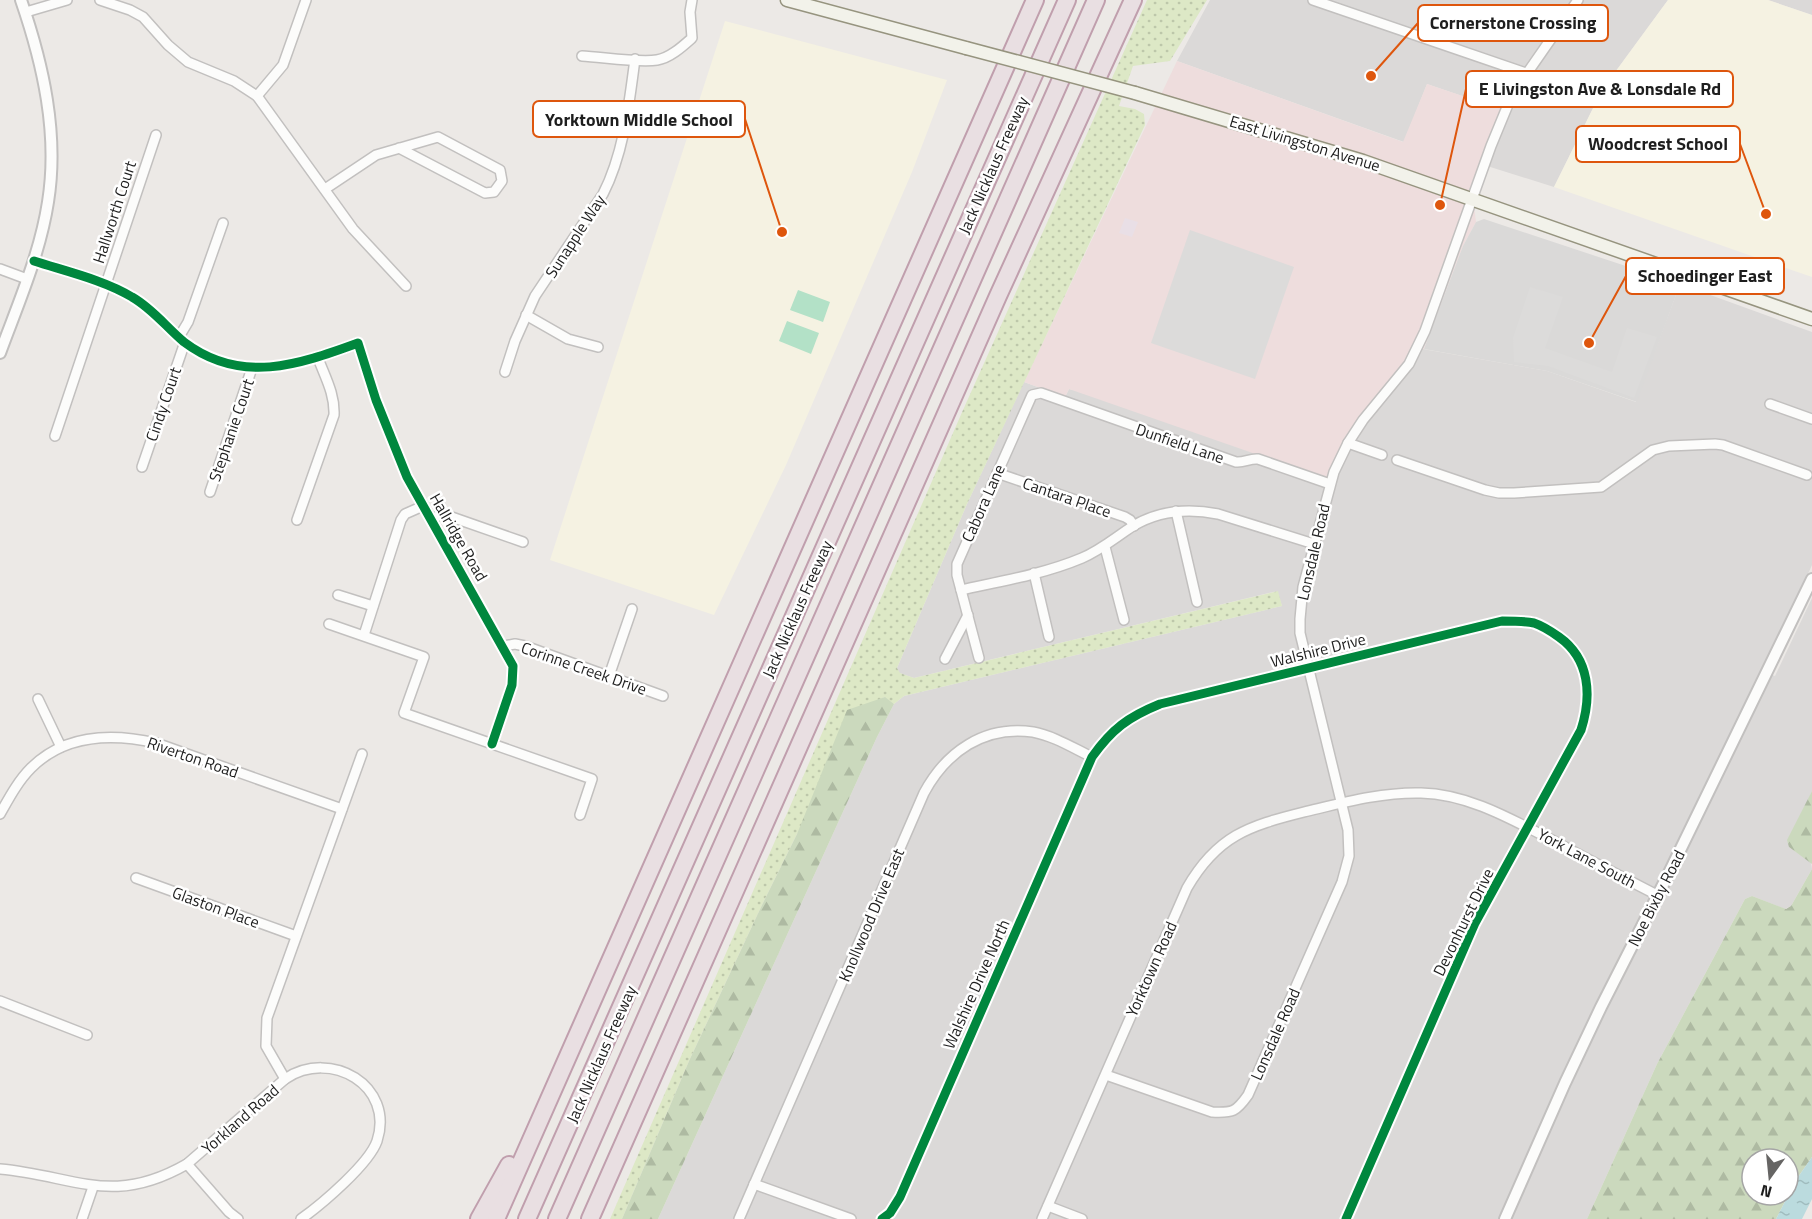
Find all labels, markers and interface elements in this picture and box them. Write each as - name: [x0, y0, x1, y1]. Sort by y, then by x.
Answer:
- callout: Cornerstone Crossing: [1418, 5, 1608, 41]
- text: Cornerstone Crossing: [1430, 9, 1597, 36]
- callout: E Livingston Ave & Lonsdale Rd: [1466, 71, 1733, 107]
- text: E Livingston Ave & Lonsdale Rd: [1479, 75, 1721, 102]
- street label: Jack Nicklaus Freeway: [952, 92, 1034, 238]
- callout: Yorktown Middle School: [533, 101, 745, 137]
- text: Yorktown Middle School: [545, 106, 733, 133]
- street label: East Livingston Avenue: [1227, 109, 1383, 177]
- callout: Woodcrest School: [1576, 126, 1740, 162]
- text: Woodcrest School: [1588, 130, 1728, 157]
- street label: Hallworth Court: [86, 157, 142, 266]
- street label: Sunapple Way: [539, 189, 611, 283]
- callout: Schoedinger East: [1626, 258, 1784, 294]
- text: Schoedinger East: [1638, 262, 1773, 289]
- street label: Cindy Court: [139, 363, 187, 444]
- street label: Stephanie Court: [202, 375, 260, 485]
- street label: Dunfield Lane: [1132, 417, 1228, 469]
- street label: Cabora Lane: [955, 460, 1011, 546]
- street label: Cantara Place: [1020, 471, 1114, 523]
- street label: Hallridge Road: [424, 488, 494, 586]
- street label: Lonsdale Road: [1290, 501, 1336, 603]
- street label: Jack Nicklaus Freeway: [756, 536, 838, 682]
- street label: Walshire Drive: [1268, 627, 1368, 673]
- street label: Corinne Creek Drive: [518, 635, 650, 701]
- street label: Riverton Road: [144, 730, 242, 784]
- street label: York Lane South: [1534, 822, 1640, 894]
- street label: Knollwood Drive East: [832, 844, 910, 985]
- street label: Noe Bixby Road: [1621, 846, 1691, 950]
- street label: Devonhurst Drive: [1427, 864, 1499, 980]
- street label: Glaston Place: [169, 880, 263, 934]
- street label: Walshire Drive North: [937, 915, 1015, 1053]
- street label: Yorktown Road: [1119, 917, 1183, 1021]
- street label: Jack Nicklaus Freeway: [560, 981, 642, 1127]
- street label: Lonsdale Road: [1244, 984, 1306, 1084]
- street label: Yorkland Road: [196, 1078, 284, 1160]
- north arrow: [1740, 1147, 1800, 1207]
- text: N: [1758, 1178, 1775, 1205]

